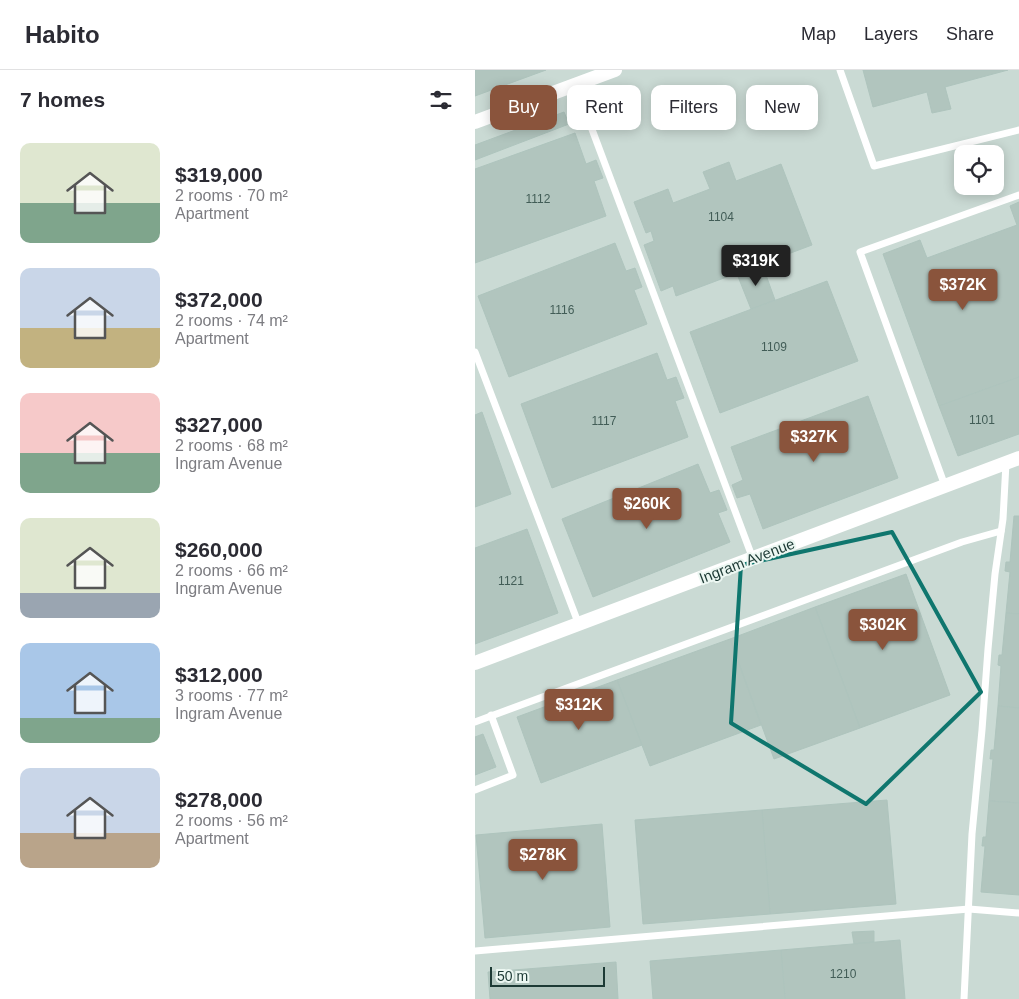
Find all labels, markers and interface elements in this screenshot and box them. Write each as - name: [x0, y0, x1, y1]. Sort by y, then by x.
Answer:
- text: Habito: [25, 21, 100, 48]
- text: Map: [801, 24, 836, 44]
- text: Layers: [864, 24, 918, 44]
- text: Share: [946, 24, 994, 44]
- chip: Buy: [490, 85, 557, 130]
- chip: Rent: [567, 85, 641, 130]
- chip: Filters: [651, 85, 736, 130]
- chip: New: [746, 85, 818, 130]
- icon: filters: [427, 86, 455, 114]
- text: 7 homes: [20, 88, 105, 111]
- map controls: [954, 145, 1004, 195]
- button: locate: [954, 145, 1004, 195]
- icon: home: [60, 163, 120, 223]
- text: $319,000: [175, 163, 263, 186]
- text: 2 rooms · 70 m²: [175, 187, 288, 204]
- house number: 1112: [526, 192, 551, 206]
- text: Apartment: [175, 205, 249, 222]
- house number: 1104: [708, 210, 734, 224]
- pin: $319K: [721, 244, 791, 287]
- text: $319K: [732, 252, 780, 269]
- pin: $372K: [928, 268, 998, 311]
- text: $372K: [939, 276, 987, 293]
- icon: home: [60, 288, 120, 348]
- text: $372,000: [175, 288, 263, 311]
- house number: 1116: [550, 303, 575, 317]
- text: 2 rooms · 74 m²: [175, 312, 288, 329]
- text: Apartment: [175, 330, 249, 347]
- house number: 1109: [761, 340, 787, 354]
- icon: home: [60, 413, 120, 473]
- text: $327,000: [175, 413, 263, 436]
- house number: 1101: [969, 413, 995, 427]
- house number: 1117: [592, 414, 617, 428]
- pin: $327K: [779, 420, 849, 463]
- text: $327K: [790, 428, 838, 445]
- text: 2 rooms · 68 m²: [175, 437, 288, 454]
- text: Ingram Avenue: [175, 455, 282, 472]
- pin: $260K: [612, 488, 682, 530]
- text: $260K: [623, 495, 671, 512]
- street label: Ingram Avenue: [697, 535, 797, 587]
- icon: home: [60, 538, 120, 598]
- text: $260,000: [175, 538, 263, 561]
- text: 2 rooms · 66 m²: [175, 562, 288, 579]
- house number: 1121: [498, 574, 524, 588]
- text: Ingram Avenue: [175, 580, 282, 597]
- pin: $302K: [848, 608, 918, 651]
- text: $302K: [859, 616, 907, 633]
- icon: home: [60, 663, 120, 723]
- text: $312,000: [175, 663, 263, 686]
- text: 3 rooms · 77 m²: [175, 687, 288, 704]
- pin: $312K: [544, 688, 614, 731]
- text: $312K: [555, 696, 603, 713]
- text: Ingram Avenue: [175, 705, 282, 722]
- icon: home: [60, 788, 120, 848]
- text: $278,000: [175, 788, 263, 811]
- text: 2 rooms · 56 m²: [175, 812, 288, 829]
- text: Apartment: [175, 830, 249, 847]
- pin: $278K: [508, 838, 578, 881]
- text: $278K: [519, 846, 567, 863]
- scale bar: [490, 964, 605, 987]
- house number: 1210: [830, 967, 857, 981]
- text: 50 m: [497, 968, 528, 984]

